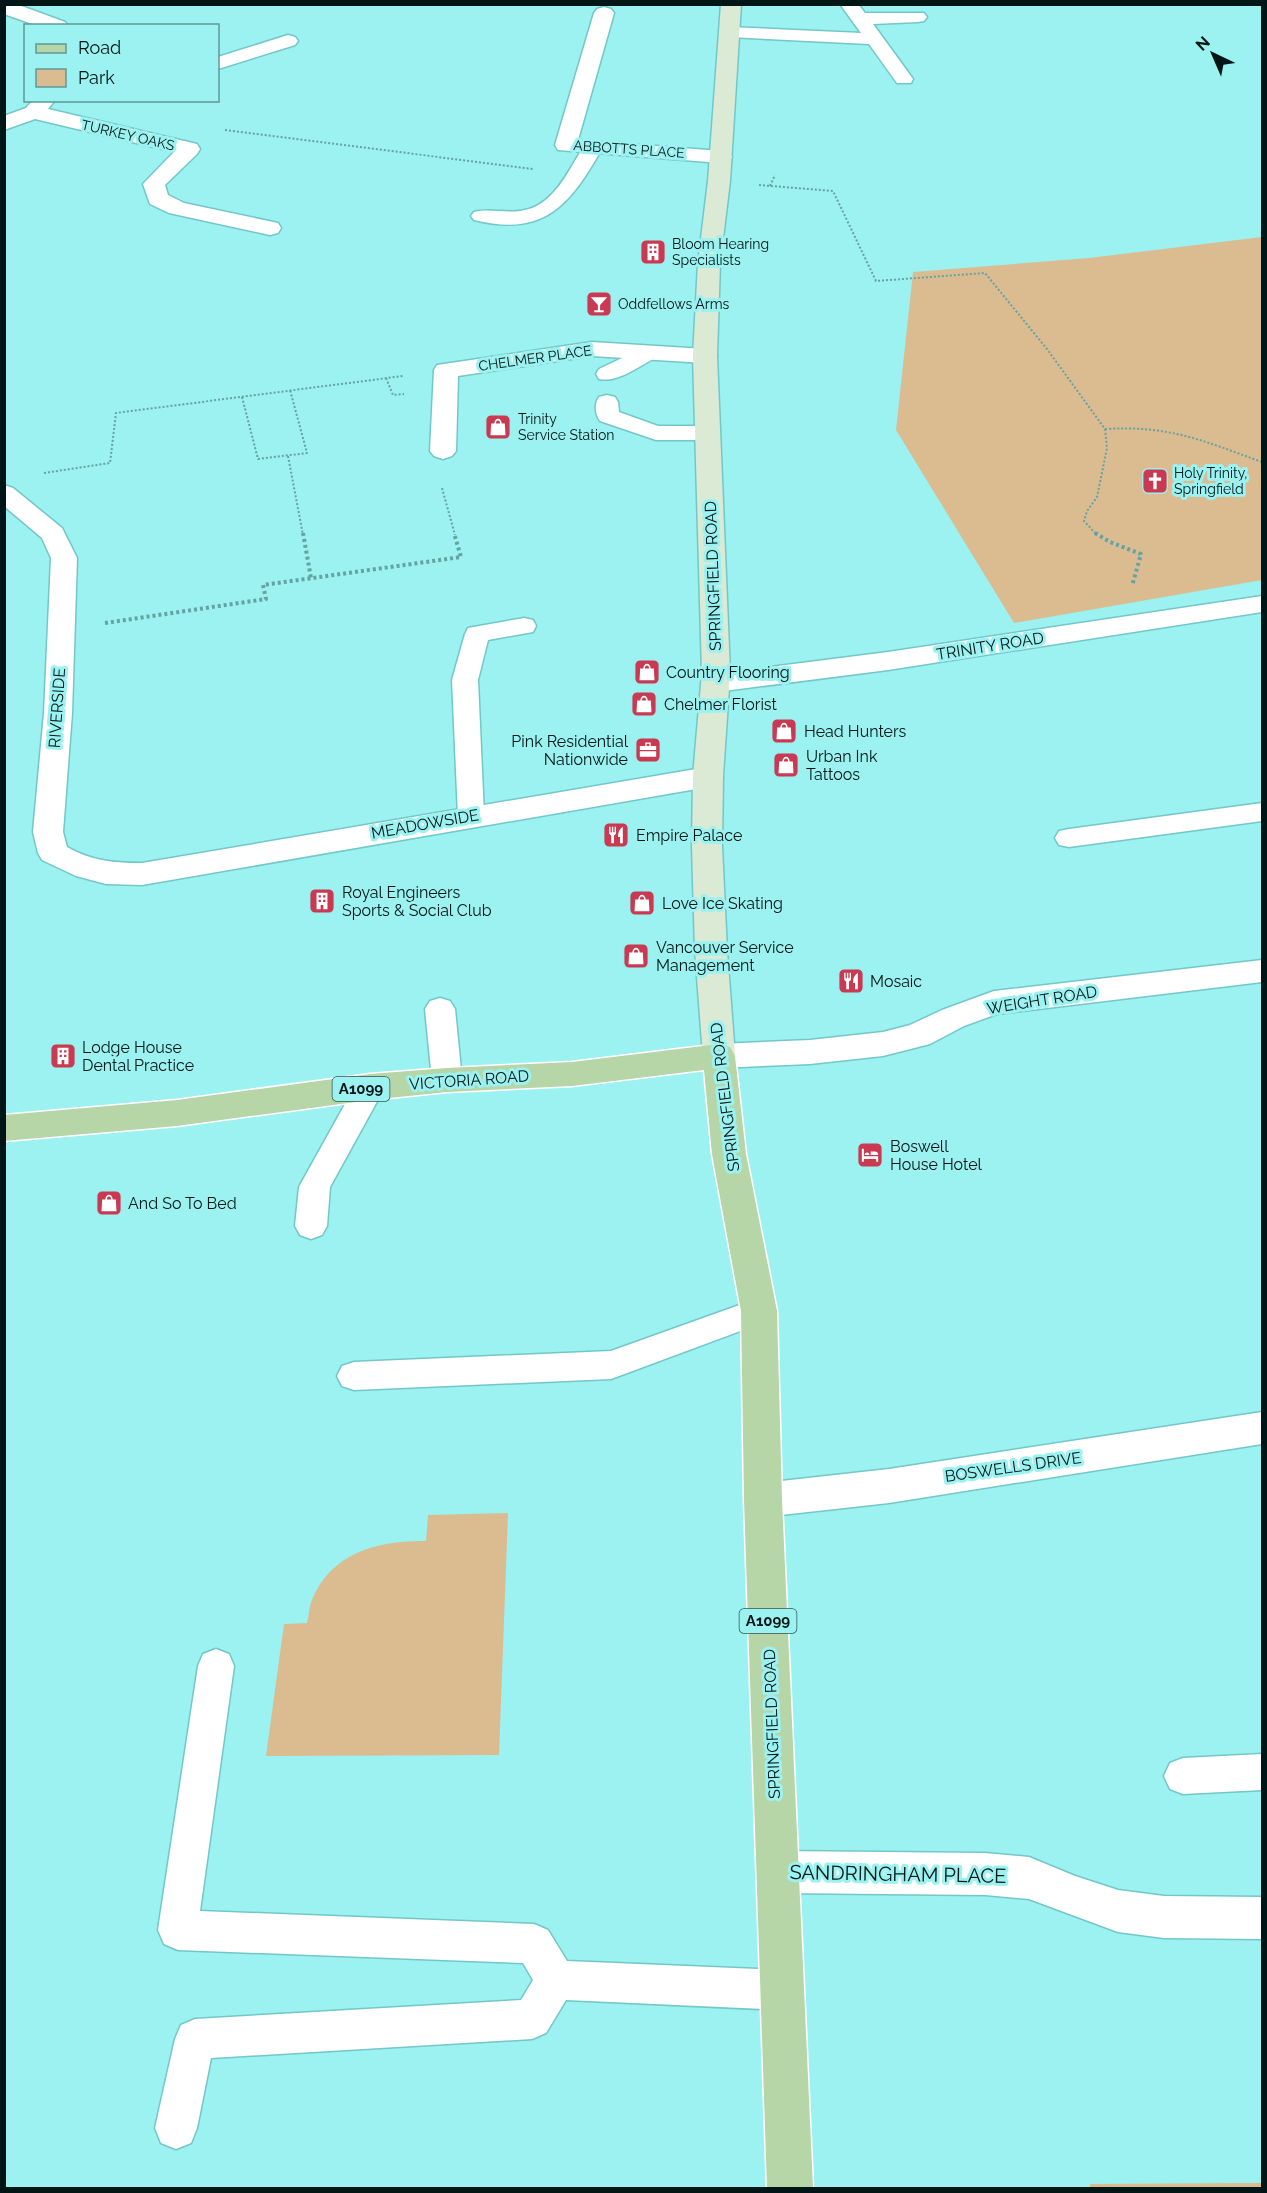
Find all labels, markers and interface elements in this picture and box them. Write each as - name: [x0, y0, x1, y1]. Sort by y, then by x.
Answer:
- legend: [24, 24, 219, 102]
- north arrow: [1183, 24, 1243, 84]
- text: N: [1192, 32, 1214, 55]
- text: Road: [78, 37, 121, 58]
- text: Park: [78, 67, 115, 88]
- street label: TURKEY OAKS: [80, 117, 177, 154]
- street label: ABBOTTS PLACE: [573, 137, 685, 161]
- place label: Bloom Hearing Specialists: [672, 236, 769, 268]
- building icon: Bloom Hearing Specialists: [638, 237, 668, 267]
- bar icon: Oddfellows Arms: [584, 289, 614, 319]
- place label: Oddfellows Arms: [618, 296, 730, 312]
- street label: CHELMER PLACE: [477, 342, 593, 374]
- place label: Trinity Service Station: [518, 411, 614, 443]
- shop icon: Trinity Service Station: [483, 412, 513, 442]
- place label: Holy Trinity, Springfield: [1174, 465, 1247, 497]
- church icon: Holy Trinity, Springfield: [1140, 466, 1170, 496]
- street label: SPRINGFIELD ROAD: [701, 501, 725, 651]
- street label: TRINITY ROAD: [935, 628, 1045, 664]
- shop icon: Country Flooring: [632, 657, 662, 687]
- place label: Country Flooring: [666, 663, 790, 682]
- street label: RIVERSIDE: [45, 667, 69, 749]
- shop icon: Chelmer Florist: [629, 689, 659, 719]
- place label: Chelmer Florist: [664, 695, 778, 714]
- shop icon: Head Hunters: [769, 716, 799, 746]
- place label: Head Hunters: [804, 722, 907, 741]
- place label: Pink Residential Nationwide: [511, 732, 629, 769]
- office icon: Pink Residential Nationwide: [633, 735, 663, 765]
- place label: Urban Ink Tattoos: [806, 747, 878, 784]
- shop icon: Urban Ink Tattoos: [771, 750, 801, 780]
- street label: MEADOWSIDE: [370, 805, 481, 843]
- restaurant icon: Empire Palace: [601, 820, 631, 850]
- place label: Empire Palace: [636, 826, 742, 845]
- place label: Royal Engineers Sports & Social Club: [342, 883, 492, 920]
- building icon: Royal Engineers Sports & Social Club: [307, 886, 337, 916]
- shop icon: Love Ice Skating: [627, 888, 657, 918]
- place label: Love Ice Skating: [662, 894, 783, 913]
- place label: Vancouver Service Management: [656, 938, 794, 975]
- shop icon: Vancouver Service Management: [621, 941, 651, 971]
- restaurant icon: Mosaic: [836, 966, 866, 996]
- place label: Mosaic: [870, 972, 922, 991]
- street label: WEIGHT ROAD: [986, 982, 1098, 1018]
- street label: SPRINGFIELD ROAD: [706, 1021, 744, 1173]
- place label: Lodge House Dental Practice: [82, 1038, 194, 1075]
- building icon: Lodge House Dental Practice: [48, 1041, 78, 1071]
- street label: VICTORIA ROAD: [408, 1066, 530, 1094]
- road number: A1099: [332, 1077, 389, 1101]
- place label: Boswell House Hotel: [890, 1137, 983, 1174]
- hotel icon: Boswell House Hotel: [855, 1140, 885, 1170]
- shop icon: And So To Bed: [94, 1188, 124, 1218]
- place label: And So To Bed: [128, 1194, 237, 1213]
- street label: BOSWELLS DRIVE: [944, 1448, 1083, 1486]
- road number: A1099: [740, 1609, 796, 1633]
- street label: SPRINGFIELD ROAD: [760, 1649, 784, 1799]
- street label: SANDRINGHAM PLACE: [789, 1860, 1007, 1888]

